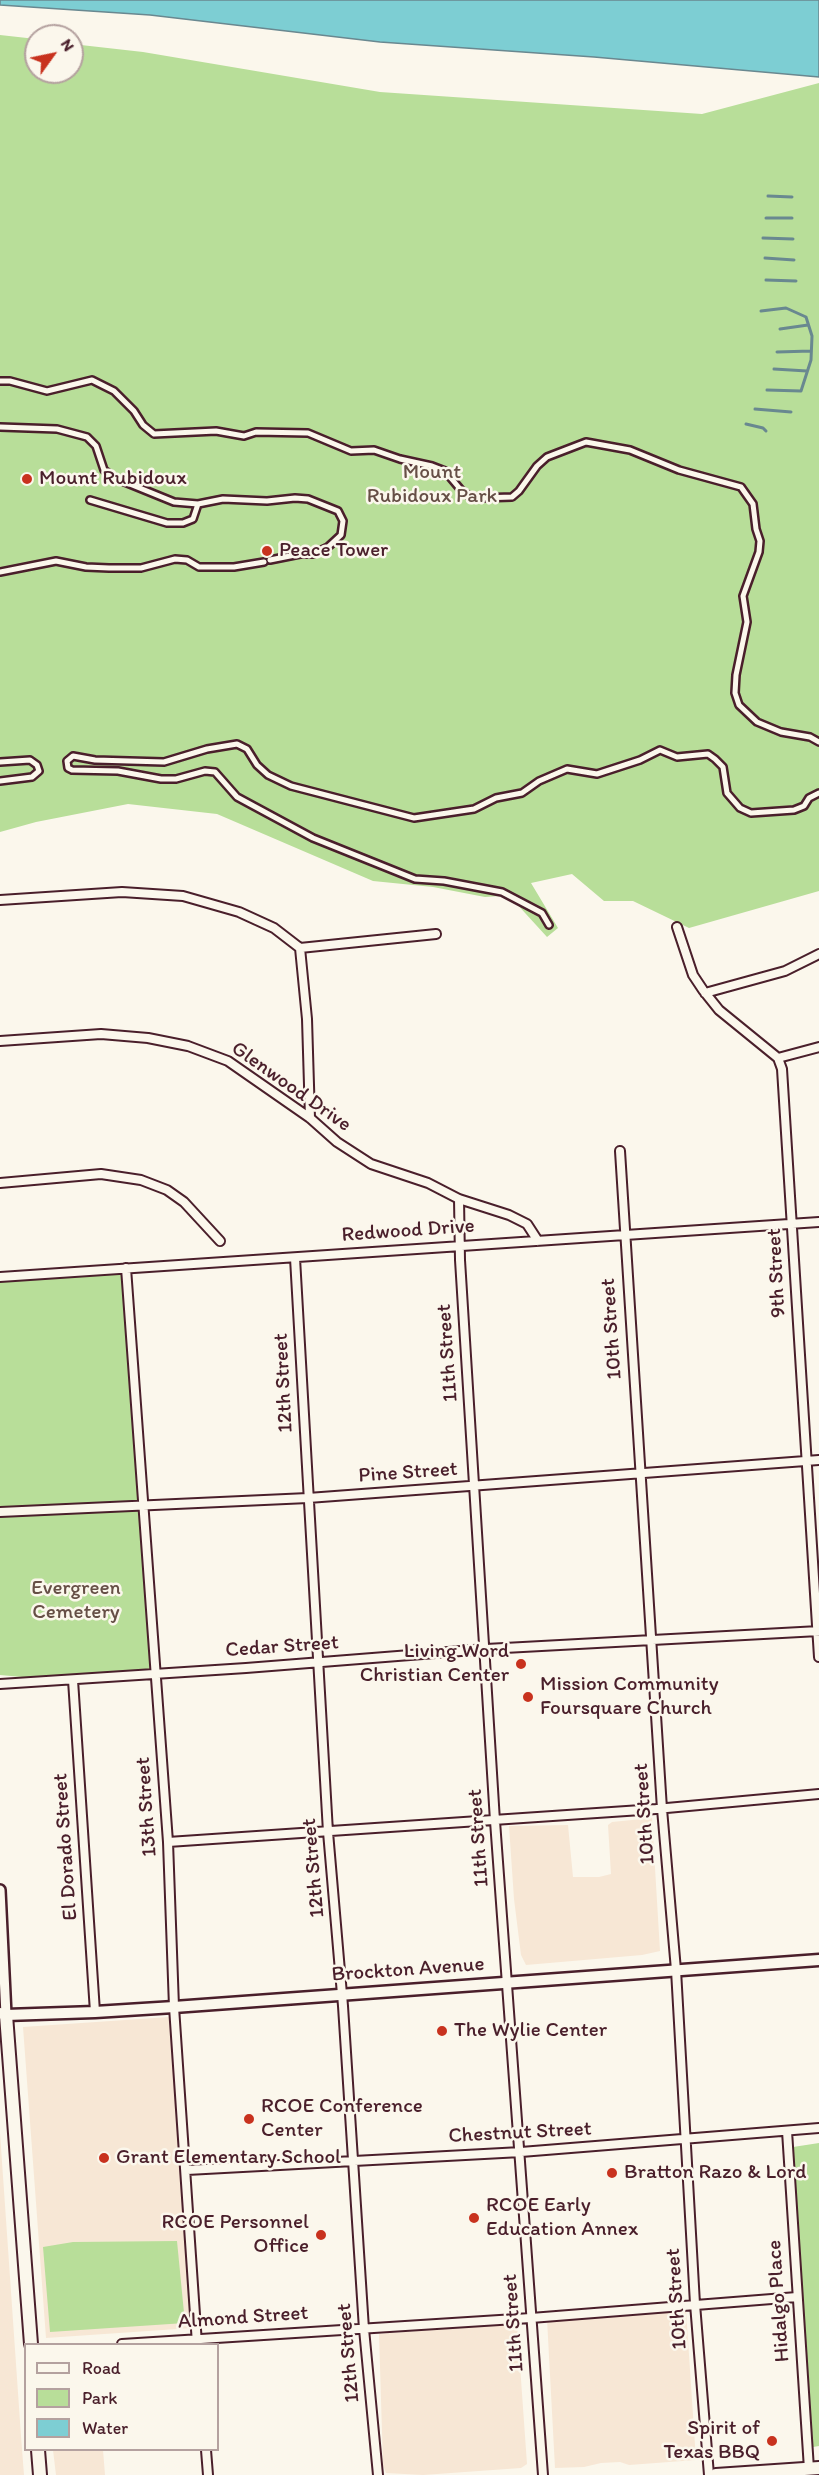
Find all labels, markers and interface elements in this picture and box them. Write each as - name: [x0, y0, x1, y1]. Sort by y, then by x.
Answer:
- north arrow: [24, 24, 84, 84]
- text: N: [57, 35, 79, 55]
- park label: Mount Rubidoux Park: [367, 460, 497, 510]
- place label: Mount Rubidoux: [39, 466, 187, 492]
- marker: Mount Rubidoux: [20, 472, 34, 486]
- place label: Peace Tower: [279, 538, 388, 564]
- marker: Peace Tower: [260, 544, 274, 558]
- street label: Glenwood Drive: [226, 1036, 356, 1138]
- street label: Redwood Drive: [341, 1214, 475, 1248]
- street label: 9th Street: [762, 1227, 792, 1319]
- street label: 10th Street: [596, 1277, 628, 1381]
- street label: 11th Street: [432, 1303, 464, 1403]
- street label: 12th Street: [269, 1333, 299, 1433]
- street label: Pine Street: [358, 1457, 458, 1489]
- park label: Evergreen Cemetery: [31, 1576, 121, 1626]
- street label: Cedar Street: [224, 1630, 340, 1664]
- place label: Living Word Christian Center: [360, 1639, 509, 1689]
- marker: Living Word Christian Center: [514, 1657, 528, 1671]
- place label: Mission Community Foursquare Church: [540, 1672, 719, 1722]
- marker: Mission Community Foursquare Church: [521, 1690, 535, 1704]
- street label: 13th Street: [131, 1756, 163, 1858]
- street label: 10th Street: [629, 1762, 661, 1866]
- street label: El Dorado Street: [48, 1772, 84, 1922]
- street label: 11th Street: [463, 1788, 495, 1888]
- street label: 12th Street: [297, 1817, 331, 1919]
- street label: Brockton Avenue: [331, 1952, 485, 1988]
- place label: The Wylie Center: [454, 2018, 607, 2044]
- marker: The Wylie Center: [435, 2024, 449, 2038]
- place label: RCOE Conference Center: [261, 2094, 423, 2144]
- marker: RCOE Conference Center: [242, 2112, 256, 2126]
- street label: Chestnut Street: [448, 2117, 592, 2149]
- place label: Grant Elementary School: [116, 2145, 341, 2171]
- marker: Grant Elementary School: [97, 2151, 111, 2165]
- place label: Bratton Razo & Lord: [624, 2160, 806, 2186]
- marker: Bratton Razo & Lord: [605, 2166, 619, 2180]
- place label: RCOE Early Education Annex: [486, 2193, 638, 2243]
- place label: RCOE Personnel Office: [162, 2210, 309, 2260]
- marker: RCOE Early Education Annex: [467, 2211, 481, 2225]
- marker: RCOE Personnel Office: [314, 2228, 328, 2242]
- street label: Hidalgo Place: [762, 2239, 796, 2363]
- street label: 10th Street: [661, 2247, 693, 2351]
- street label: 11th Street: [498, 2273, 530, 2373]
- street label: Almond Street: [177, 2301, 309, 2335]
- street label: 12th Street: [332, 2302, 366, 2404]
- legend: [24, 2343, 219, 2451]
- text: Road: [82, 2357, 121, 2379]
- text: Park: [82, 2387, 117, 2409]
- place label: Spirit of Texas BBQ: [663, 2416, 760, 2466]
- text: Water: [82, 2417, 128, 2439]
- marker: Spirit of Texas BBQ: [765, 2434, 779, 2448]

